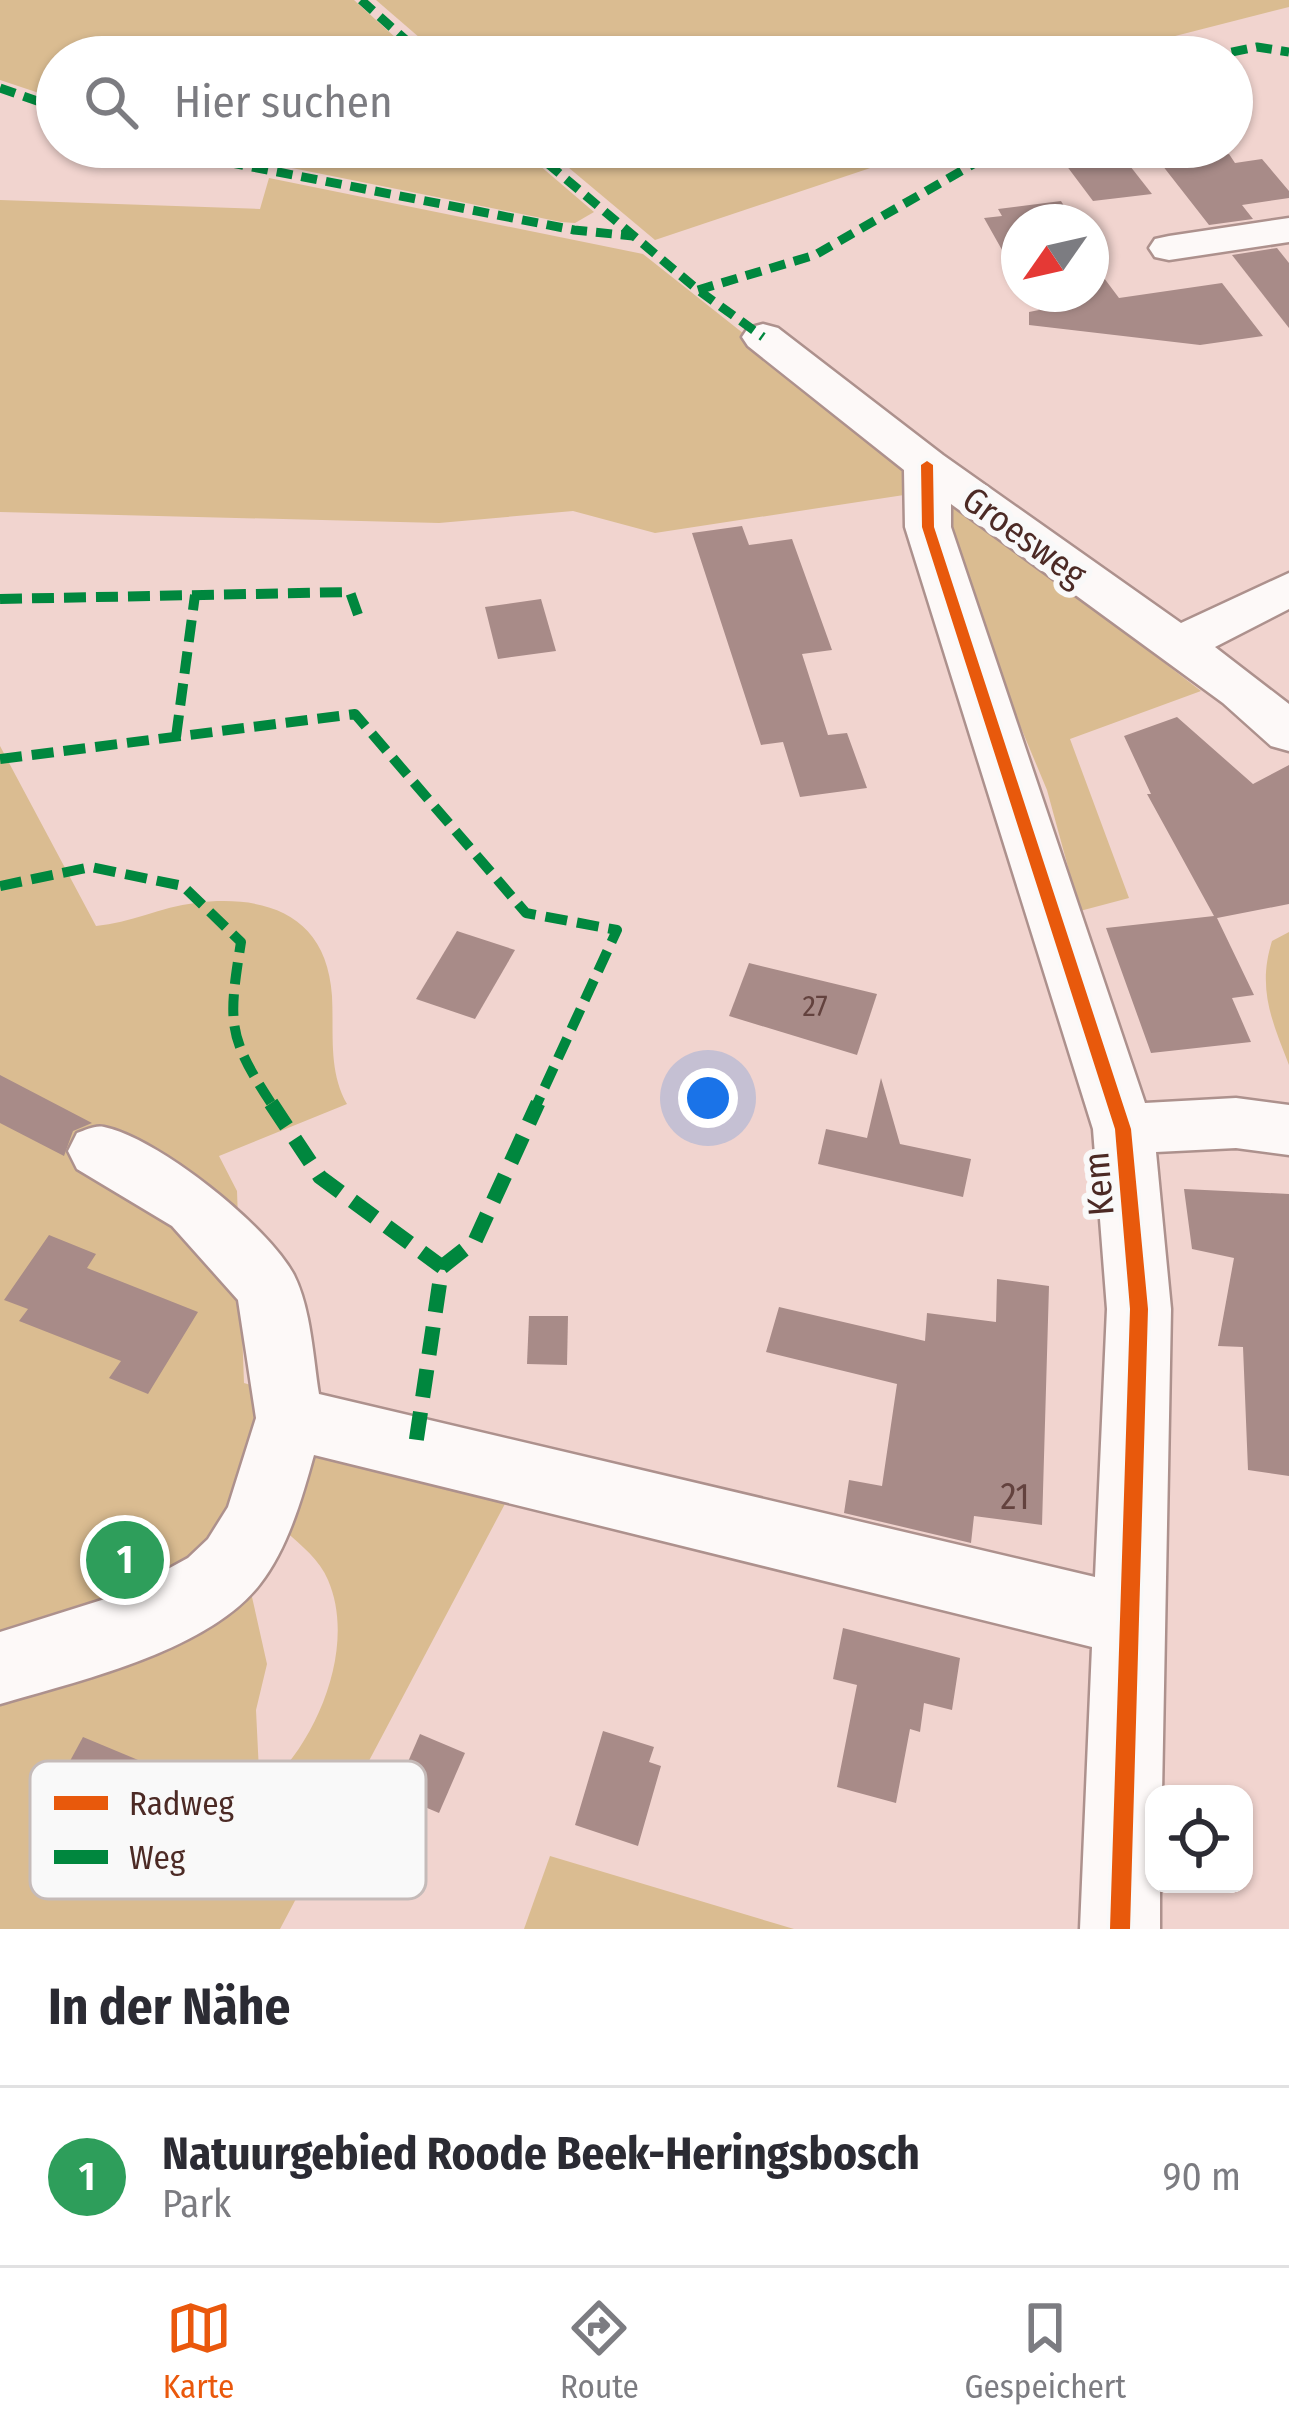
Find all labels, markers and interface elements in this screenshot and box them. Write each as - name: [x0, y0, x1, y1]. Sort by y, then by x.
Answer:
- search box: [36, 36, 1253, 168]
- icon: search: [78, 69, 144, 135]
- text: Hier suchen: [174, 75, 393, 129]
- north arrow: [1001, 204, 1109, 312]
- street label: Groesweg: [954, 477, 1095, 596]
- house number: 27: [802, 988, 828, 1024]
- your location: [678, 1068, 738, 1128]
- street label: Kem: [1074, 1150, 1124, 1218]
- house number: 21: [1000, 1475, 1030, 1519]
- pin: 1: [86, 1515, 164, 1605]
- legend: [30, 1761, 426, 1899]
- text: Radweg: [129, 1784, 234, 1824]
- map controls: [1145, 1785, 1253, 1893]
- button: locate: [1145, 1785, 1253, 1893]
- text: Weg: [129, 1838, 186, 1878]
- text: In der Nähe: [48, 1976, 290, 2038]
- text: Natuurgebied Roode Beek-Heringsbosch: [162, 2127, 920, 2181]
- text: 1: [79, 2154, 95, 2200]
- text: 90 m: [1163, 2154, 1241, 2200]
- text: Park: [162, 2181, 231, 2227]
- tab: Karte: [163, 2295, 234, 2407]
- tab: Route: [560, 2295, 639, 2407]
- tab: Gespeichert: [965, 2295, 1126, 2407]

